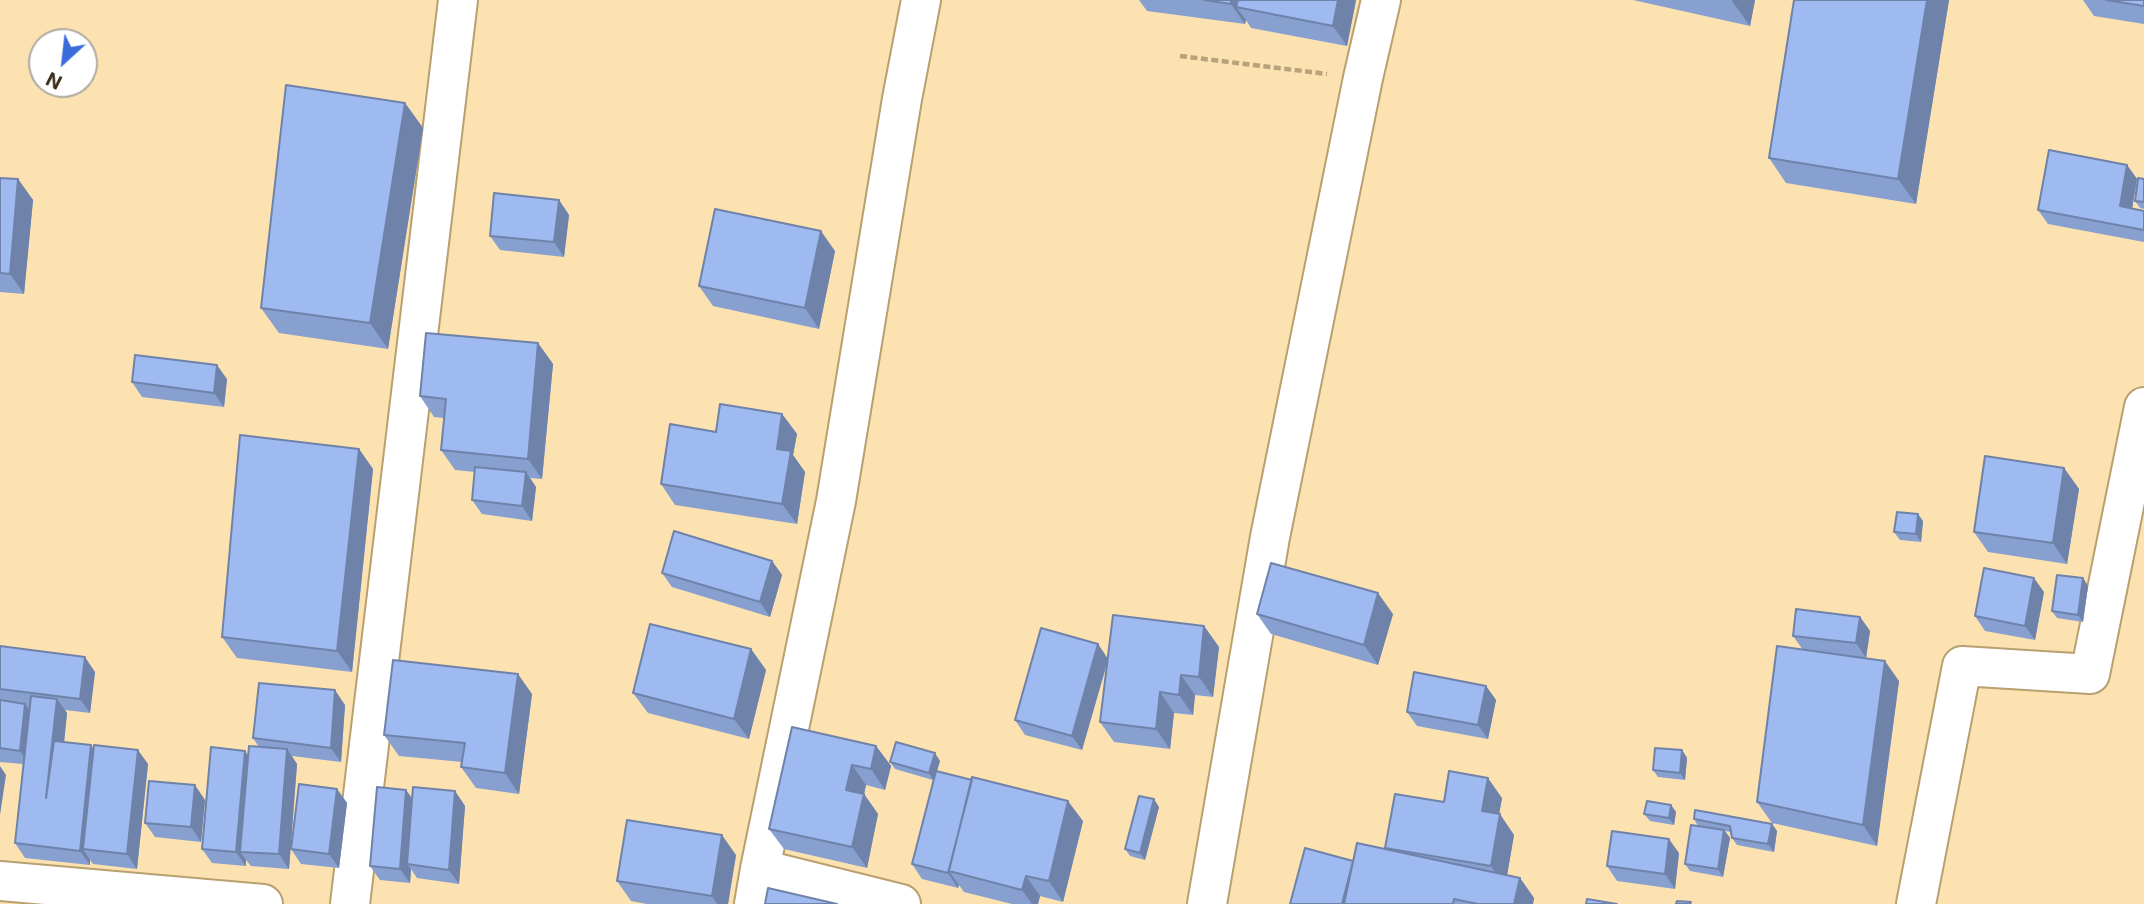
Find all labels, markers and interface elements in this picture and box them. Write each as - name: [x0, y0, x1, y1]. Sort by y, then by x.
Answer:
- north arrow: [28, 28, 98, 98]
- text: N: [42, 67, 66, 94]

